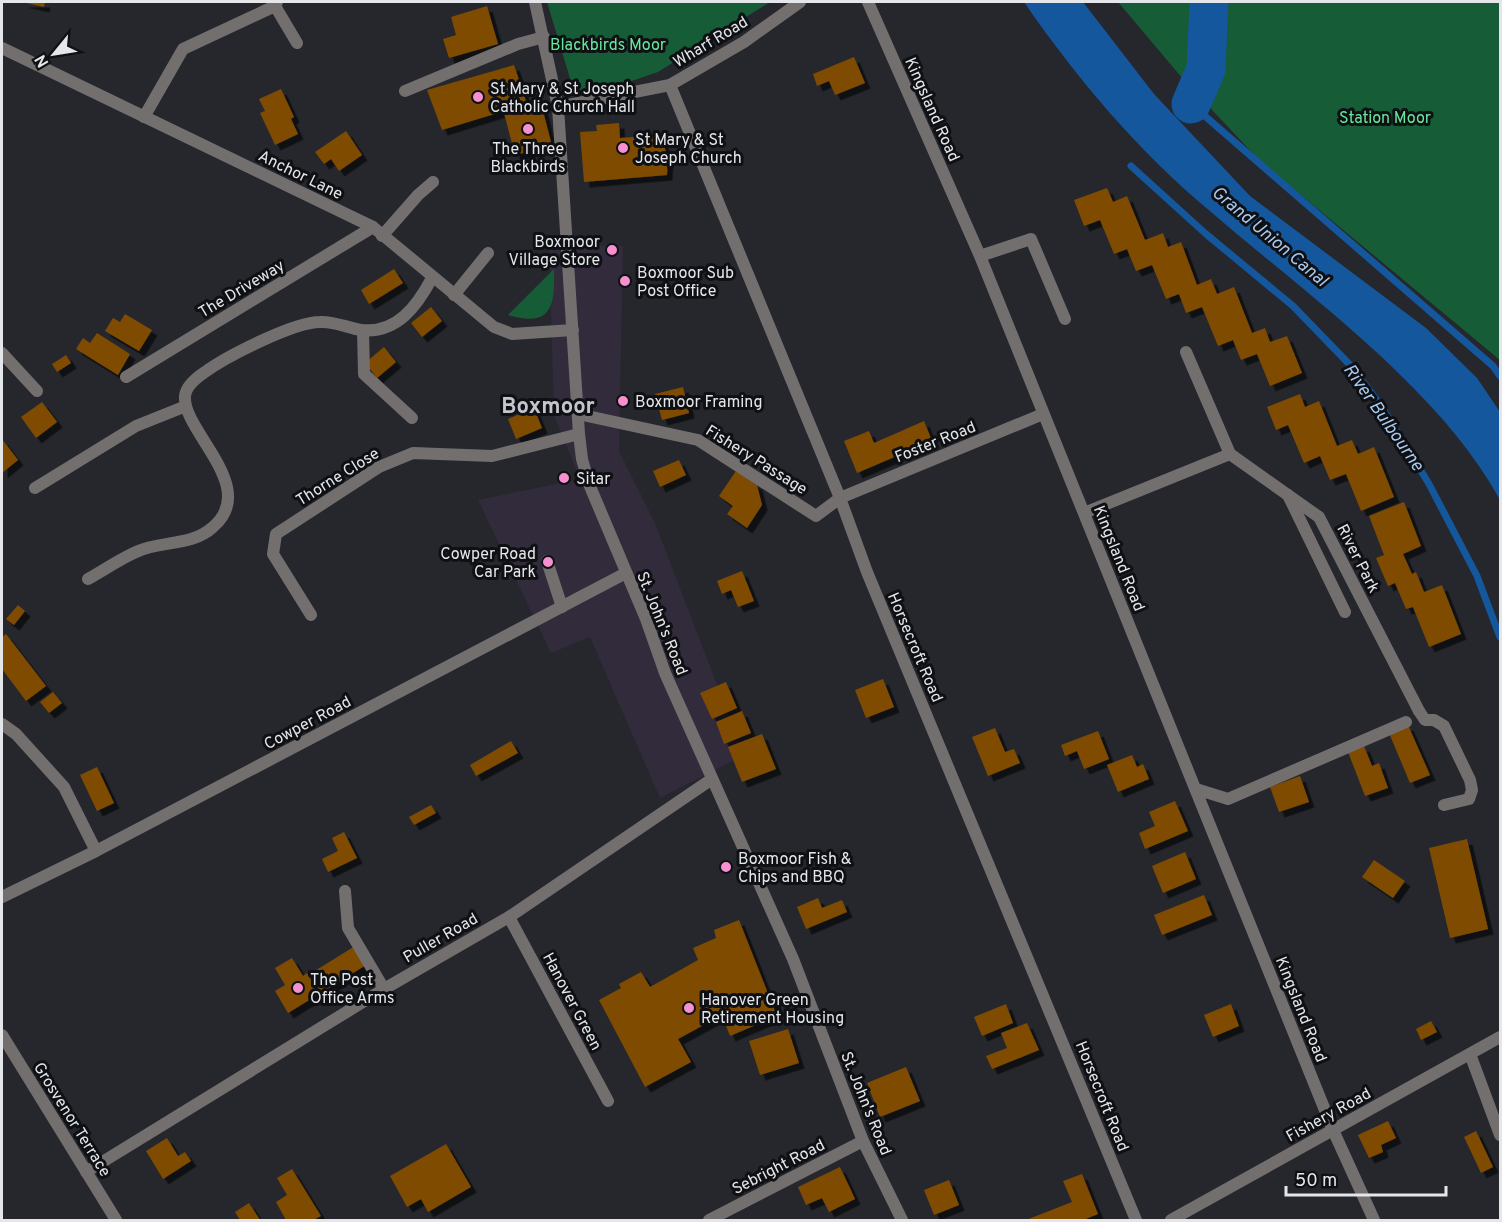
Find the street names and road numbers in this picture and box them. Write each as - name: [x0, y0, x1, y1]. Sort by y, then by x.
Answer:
- street label: Wharf Road: [670, 13, 752, 73]
- street label: Kingsland Road: [899, 54, 963, 165]
- street label: Anchor Lane: [255, 147, 346, 205]
- street label: The Driveway: [195, 256, 289, 323]
- street label: Foster Road: [892, 418, 979, 468]
- street label: Fishery Passage: [701, 421, 811, 500]
- street label: Thorne Close: [293, 444, 383, 511]
- street label: Kingsland Road: [1088, 503, 1148, 615]
- street label: River Park: [1331, 521, 1383, 597]
- street label: St. John's Road: [631, 569, 691, 679]
- street label: Horsecroft Road: [882, 590, 946, 706]
- street label: Cowper Road: [261, 692, 355, 755]
- street label: Puller Road: [400, 909, 482, 968]
- street label: Hanover Green: [537, 950, 605, 1054]
- street label: Kingsland Road: [1270, 954, 1330, 1066]
- street label: Horsecroft Road: [1070, 1039, 1132, 1155]
- street label: St. John's Road: [835, 1049, 895, 1159]
- street label: Grosvenor Terrace: [28, 1059, 115, 1181]
- street label: Fishery Road: [1283, 1084, 1375, 1147]
- street label: Sebright Road: [729, 1136, 829, 1200]

